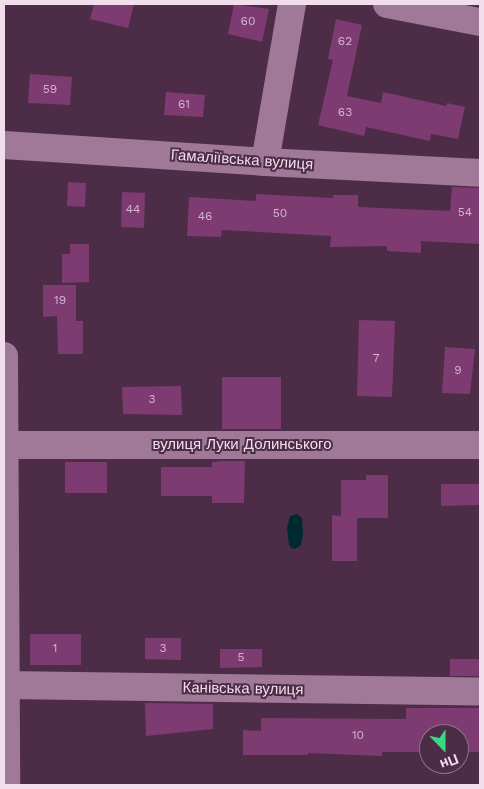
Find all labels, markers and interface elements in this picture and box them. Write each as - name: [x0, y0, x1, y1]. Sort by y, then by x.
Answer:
- house number: 60: [241, 15, 255, 29]
- house number: 62: [338, 35, 352, 49]
- house number: 59: [43, 83, 57, 97]
- house number: 61: [178, 98, 190, 112]
- house number: 63: [338, 106, 352, 120]
- street label: Гамаліївська вулиця: [170, 146, 314, 174]
- house number: 44: [126, 203, 140, 217]
- house number: 54: [458, 206, 472, 220]
- house number: 50: [273, 207, 287, 221]
- house number: 46: [198, 210, 212, 224]
- house number: 19: [54, 294, 66, 308]
- house number: 7: [373, 352, 379, 366]
- house number: 9: [454, 364, 462, 378]
- house number: 3: [149, 393, 155, 407]
- street label: вулиця Луки Долинського: [153, 436, 331, 454]
- house number: 1: [53, 642, 57, 656]
- house number: 3: [160, 642, 166, 656]
- house number: 5: [238, 651, 244, 665]
- street label: Канівська вулиця: [182, 679, 304, 699]
- north arrow: [419, 724, 469, 774]
- house number: 10: [352, 729, 364, 743]
- text: Пн: [438, 751, 461, 773]

